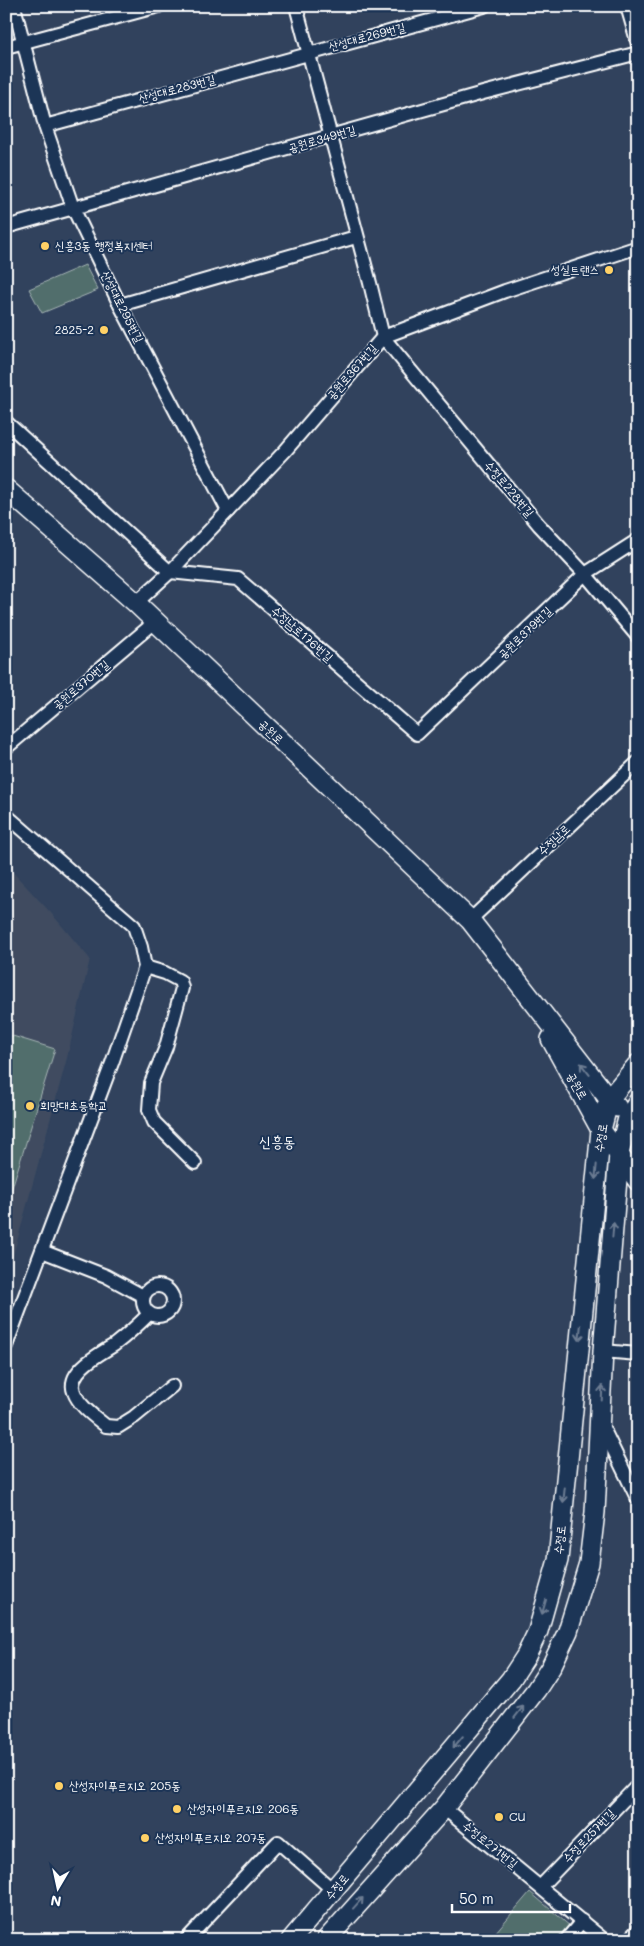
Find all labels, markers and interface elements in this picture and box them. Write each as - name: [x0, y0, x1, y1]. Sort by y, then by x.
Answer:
- street label: 산성대로269번길: [327, 18, 407, 54]
- street label: 산성대로283번길: [137, 70, 217, 106]
- street label: 공원로349번길: [286, 121, 358, 155]
- place label: 신흥3동 행정복지센터: [55, 237, 153, 253]
- marker: 신흥3동 행정복지센터: [39, 240, 51, 252]
- place label: 성실트랜스: [551, 261, 599, 277]
- marker: 성실트랜스: [603, 264, 615, 276]
- street label: 산성대로295번길: [98, 268, 148, 346]
- place label: 2825-2: [55, 321, 94, 337]
- marker: 2825-2: [98, 324, 110, 336]
- street label: 공원로367번길: [322, 340, 380, 403]
- street label: 수정로228번길: [481, 457, 538, 520]
- street label: 수정남로176번길: [268, 602, 337, 665]
- street label: 공원로379번길: [494, 602, 555, 662]
- street label: 공원로370번길: [49, 656, 112, 713]
- street label: 공원로: [256, 716, 288, 747]
- street label: 수정남로: [534, 820, 573, 858]
- one-way arrow: [580, 1062, 591, 1075]
- street label: 공원로: [564, 1069, 592, 1102]
- place label: 희망대초등학교: [40, 1097, 108, 1113]
- marker: 희망대초등학교: [24, 1100, 36, 1112]
- street label: 수정로: [590, 1122, 610, 1153]
- district label: 신흥동: [259, 1131, 295, 1151]
- one-way arrow: [592, 1163, 601, 1179]
- one-way arrow: [608, 1223, 618, 1239]
- one-way arrow: [576, 1325, 585, 1341]
- one-way arrow: [597, 1385, 606, 1401]
- one-way arrow: [560, 1487, 569, 1503]
- street label: 수정로: [550, 1525, 568, 1555]
- one-way arrow: [539, 1599, 549, 1615]
- one-way arrow: [513, 1706, 524, 1719]
- one-way arrow: [452, 1735, 463, 1748]
- place label: 산성자이푸르지오 205동: [69, 1777, 181, 1793]
- marker: 산성자이푸르지오 205동: [53, 1780, 65, 1792]
- place label: 산성자이푸르지오 206동: [187, 1800, 299, 1816]
- marker: 산성자이푸르지오 206동: [171, 1803, 183, 1815]
- street label: 수정로257번길: [559, 1805, 618, 1866]
- place label: CU: [509, 1808, 526, 1824]
- marker: CU: [493, 1811, 505, 1823]
- street label: 수정로271번길: [460, 1817, 522, 1872]
- place label: 산성자이푸르지오 207동: [155, 1829, 267, 1845]
- marker: 산성자이푸르지오 207동: [139, 1832, 151, 1844]
- north arrow: [32, 1864, 82, 1914]
- street label: 수정로: [321, 1870, 352, 1903]
- scale bar: [452, 1881, 569, 1913]
- text: 50 m: [459, 1888, 494, 1908]
- text: N: [49, 1891, 63, 1912]
- one-way arrow: [352, 1897, 364, 1910]

